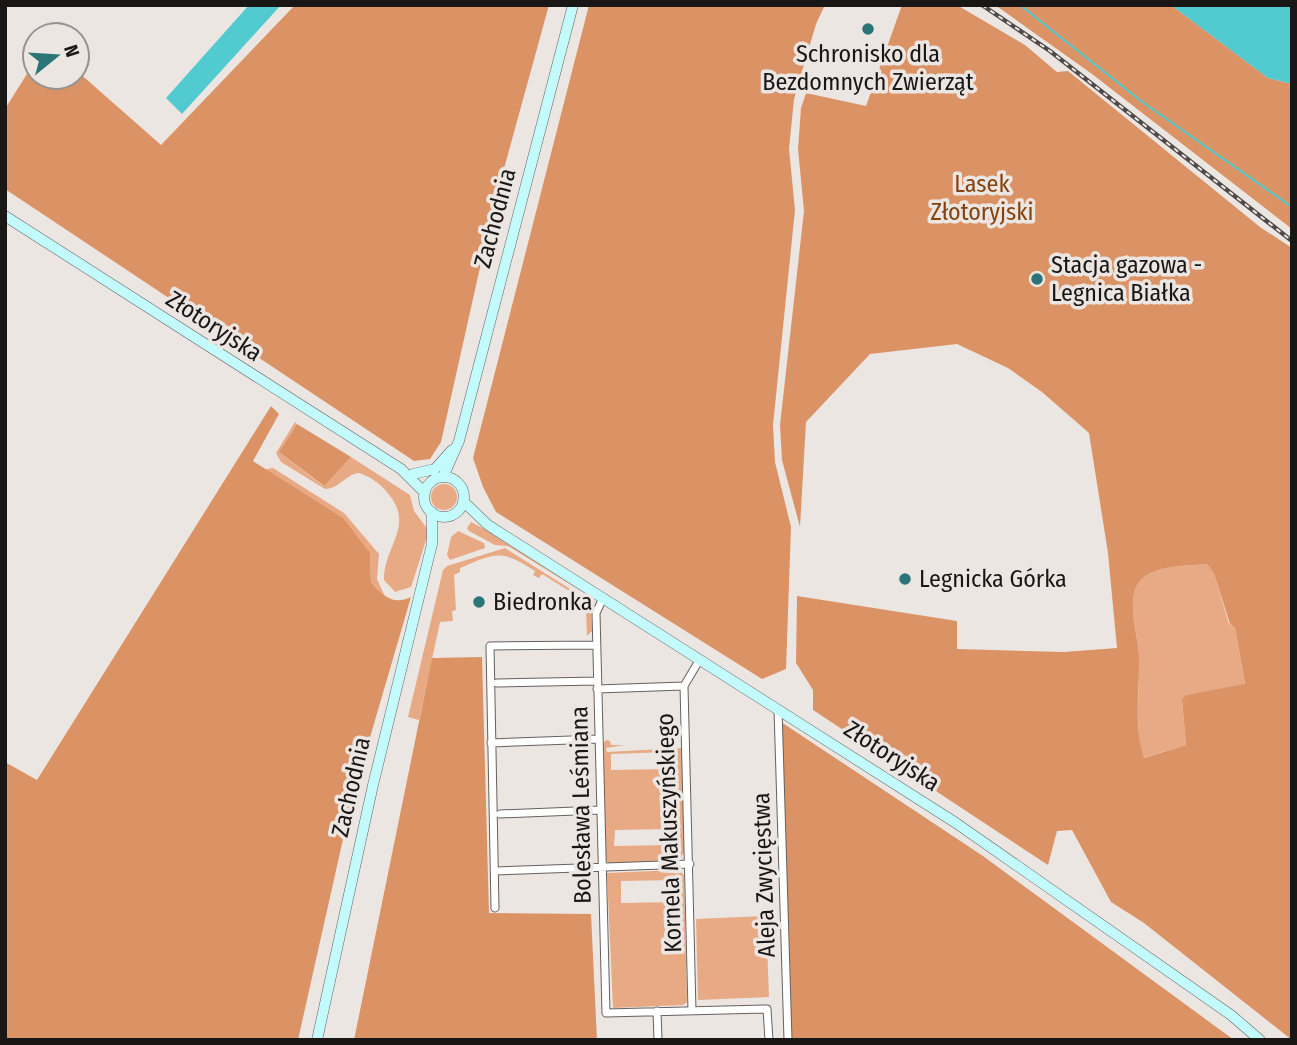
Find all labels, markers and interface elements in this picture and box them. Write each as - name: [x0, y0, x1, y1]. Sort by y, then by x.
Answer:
- north arrow: [21, 21, 91, 91]
- marker: Schronisko dla Bezdomnych Zwierząt: [860, 21, 876, 37]
- place label: Schronisko dla Bezdomnych Zwierząt: [762, 40, 974, 96]
- text: N: [59, 42, 84, 60]
- street label: Zachodnia: [468, 165, 522, 271]
- park label: Lasek Złotoryjski: [931, 170, 1033, 226]
- place label: Stacja gazowa - Legnica Białka: [1051, 251, 1202, 307]
- marker: Stacja gazowa - Legnica Białka: [1029, 271, 1045, 287]
- street label: Złotoryjska: [161, 285, 267, 367]
- place label: Legnicka Górka: [919, 565, 1067, 593]
- marker: Legnicka Górka: [897, 571, 913, 587]
- place label: Biedronka: [493, 588, 592, 616]
- marker: Biedronka: [471, 594, 487, 610]
- street label: Bolesława Leśmiana: [565, 706, 597, 904]
- street label: Kornela Makuszyńskiego: [651, 713, 687, 953]
- street label: Złotoryjska: [839, 715, 945, 797]
- street label: Zachodnia: [326, 734, 376, 840]
- street label: Aleja Zwycięstwa: [747, 792, 781, 958]

